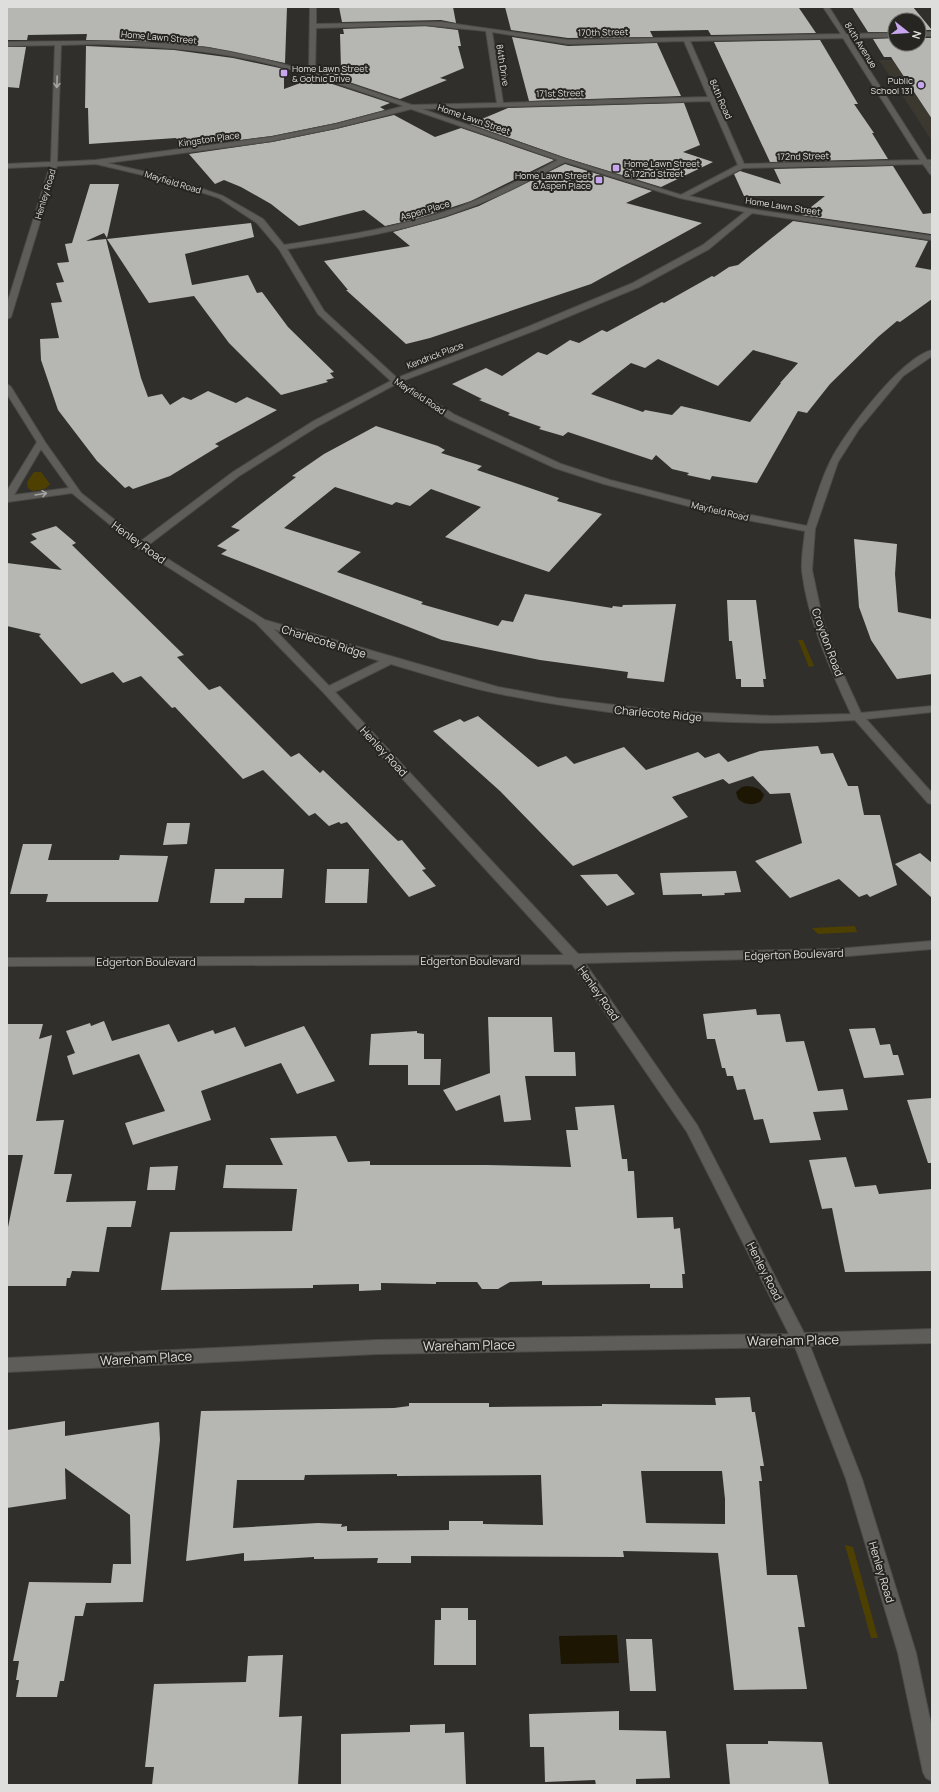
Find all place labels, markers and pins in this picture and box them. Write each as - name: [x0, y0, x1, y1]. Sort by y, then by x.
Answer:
- place label: Home Lawn Street & Gothic Drive: [292, 62, 368, 85]
- marker: Home Lawn Street & Gothic Drive: [279, 68, 289, 78]
- place label: Public School 131: [871, 74, 913, 97]
- marker: Public School 131: [916, 80, 926, 90]
- place label: Home Lawn Street & 172nd Street: [624, 157, 700, 180]
- marker: Home Lawn Street & 172nd Street: [611, 163, 621, 173]
- place label: Home Lawn Street & Aspen Place: [515, 169, 591, 192]
- marker: Home Lawn Street & Aspen Place: [594, 175, 604, 185]

